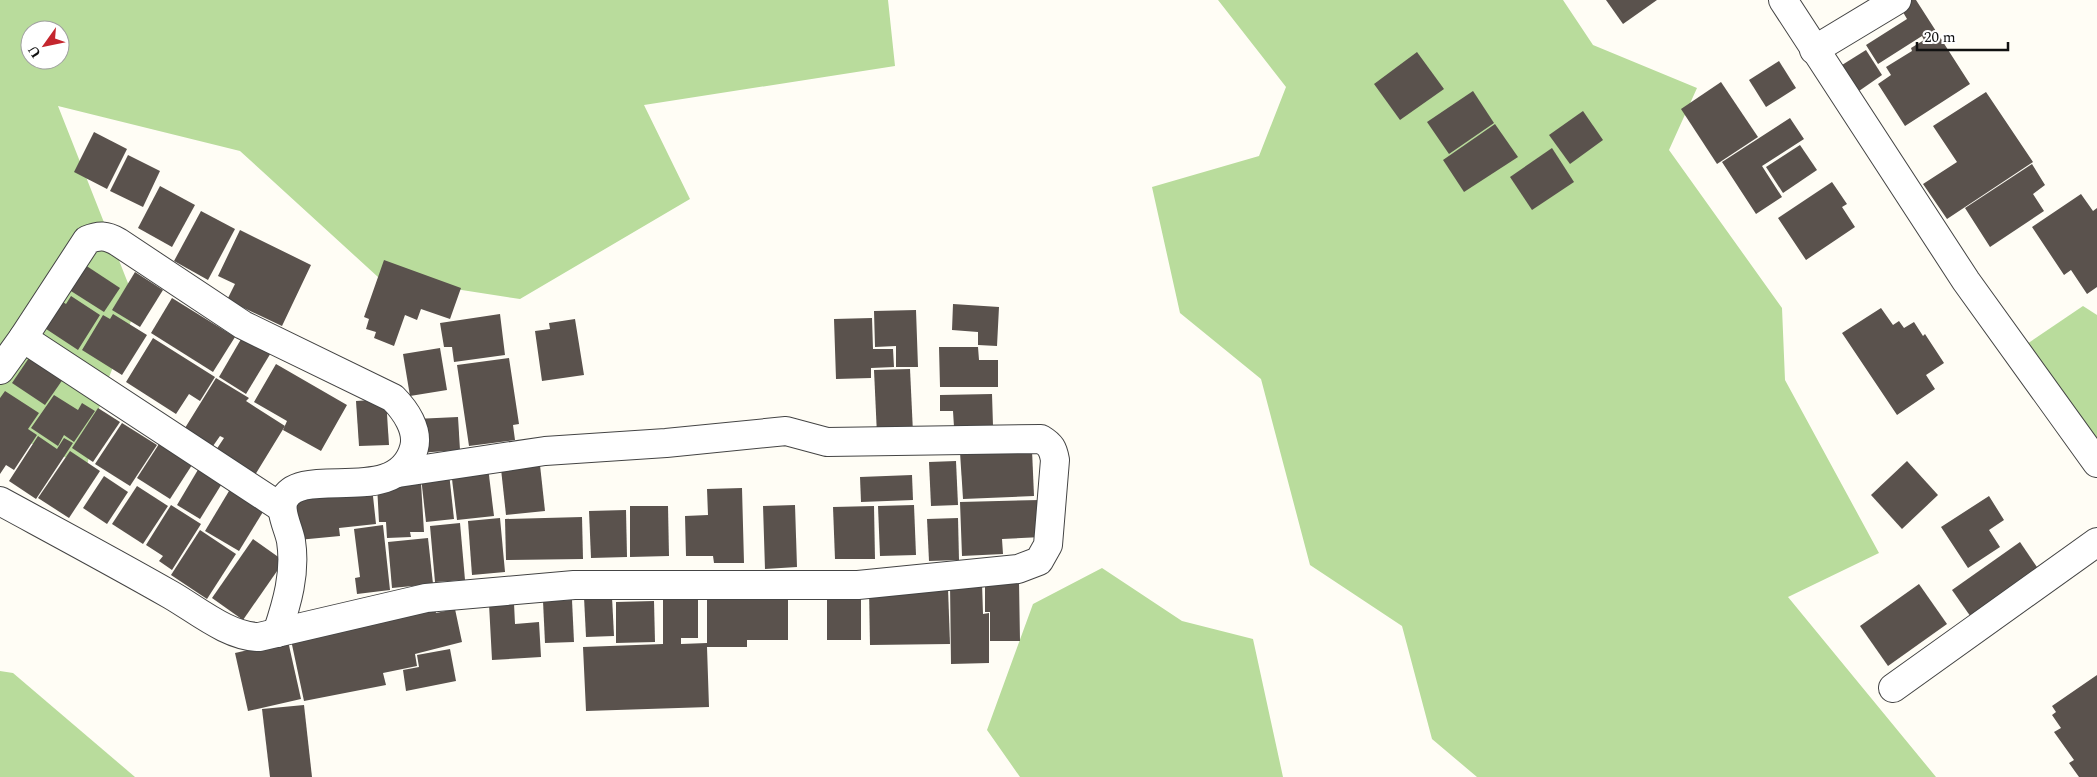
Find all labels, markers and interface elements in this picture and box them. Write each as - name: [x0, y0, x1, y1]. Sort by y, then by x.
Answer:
- north arrow: [20, 20, 70, 70]
- scale bar: [1917, 20, 2008, 52]
- text: 20 m: [1924, 26, 1956, 49]
- text: U: [22, 41, 47, 62]

